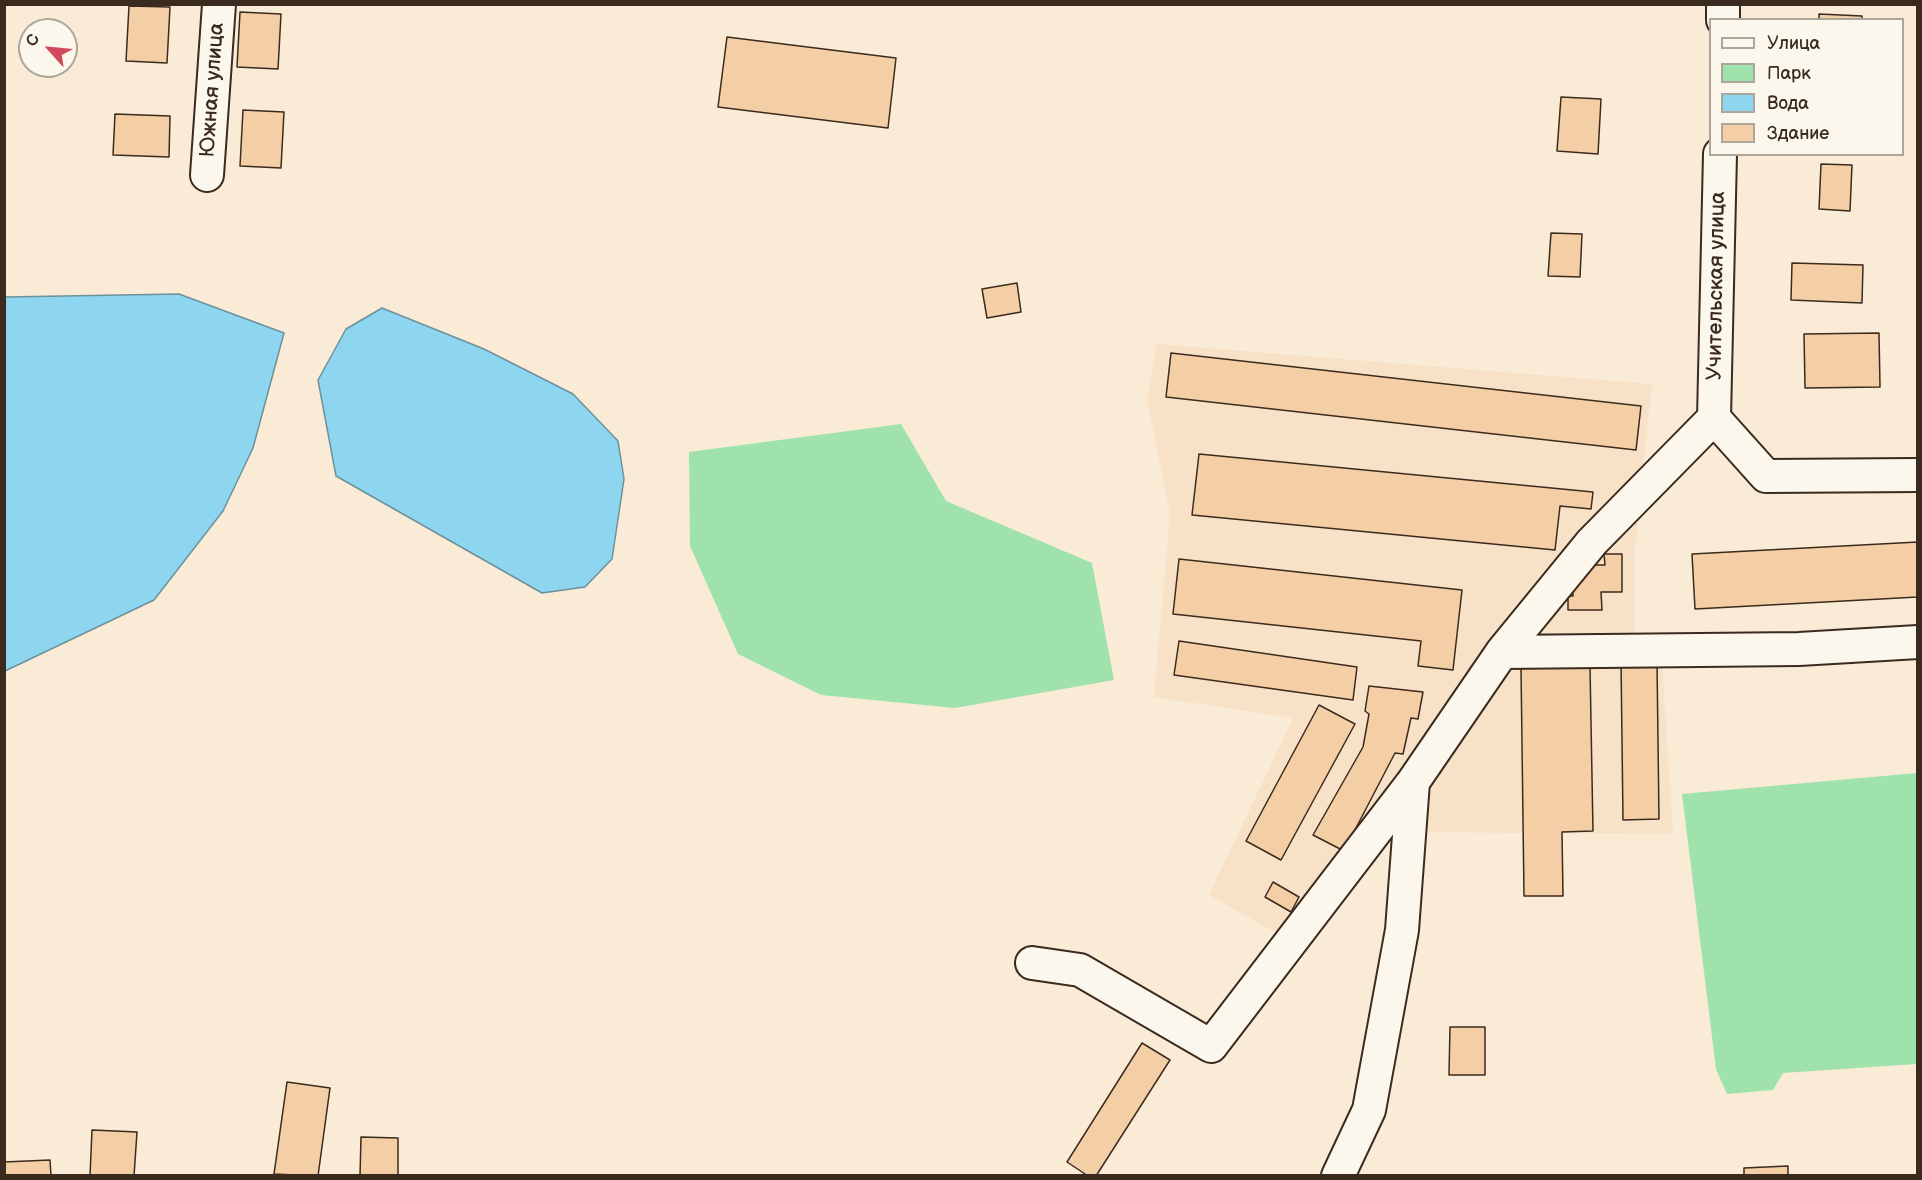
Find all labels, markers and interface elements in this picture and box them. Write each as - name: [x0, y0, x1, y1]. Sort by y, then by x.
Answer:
- north arrow: [18, 18, 78, 78]
- legend: [1709, 18, 1904, 156]
- street label: Южная улица: [196, 22, 230, 158]
- text: С: [22, 31, 44, 50]
- text: Улица: [1767, 33, 1820, 54]
- text: Парк: [1767, 63, 1811, 84]
- text: Вода: [1767, 93, 1809, 114]
- text: Здание: [1767, 123, 1829, 144]
- street label: Учительская улица: [1703, 191, 1731, 381]

